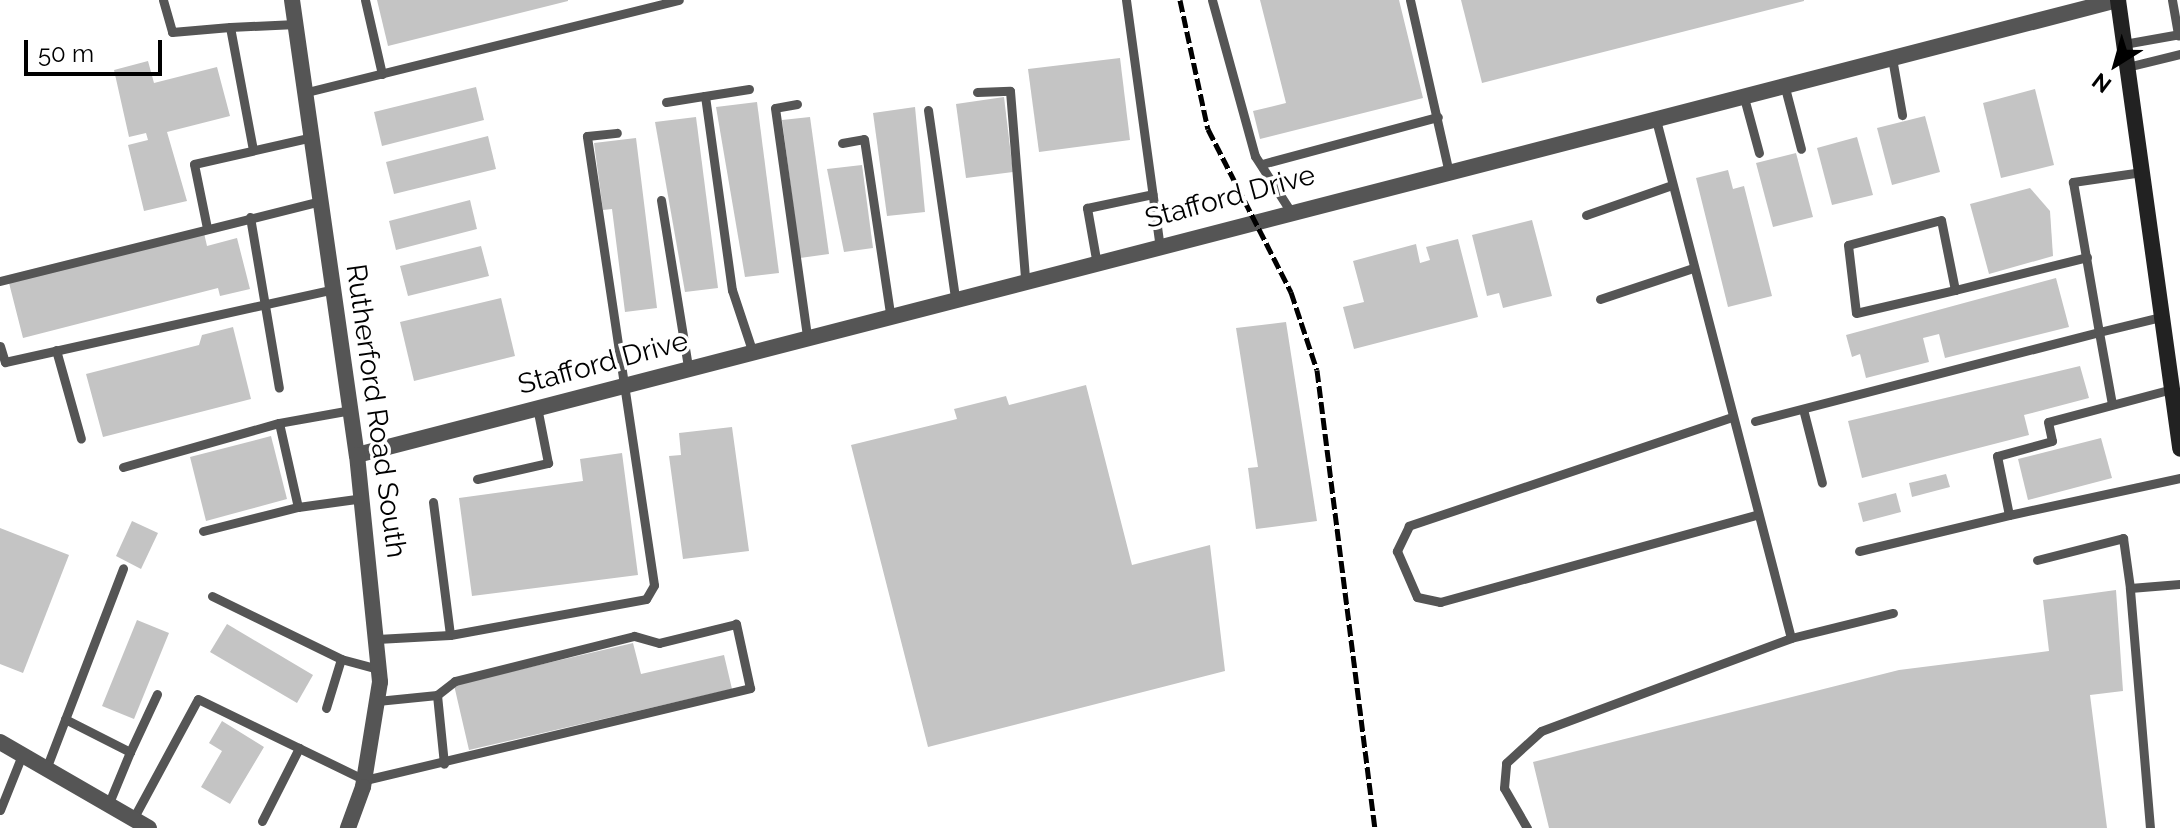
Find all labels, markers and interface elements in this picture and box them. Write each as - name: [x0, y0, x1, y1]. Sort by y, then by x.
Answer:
- scale bar: [28, 24, 166, 74]
- north arrow: [2076, 24, 2156, 104]
- text: 50 m: [38, 39, 94, 68]
- text: N: [2087, 68, 2116, 99]
- street label: Stafford Drive: [1141, 158, 1319, 236]
- street label: Rutherford Road South: [339, 262, 413, 560]
- street label: Stafford Drive: [514, 324, 692, 402]

